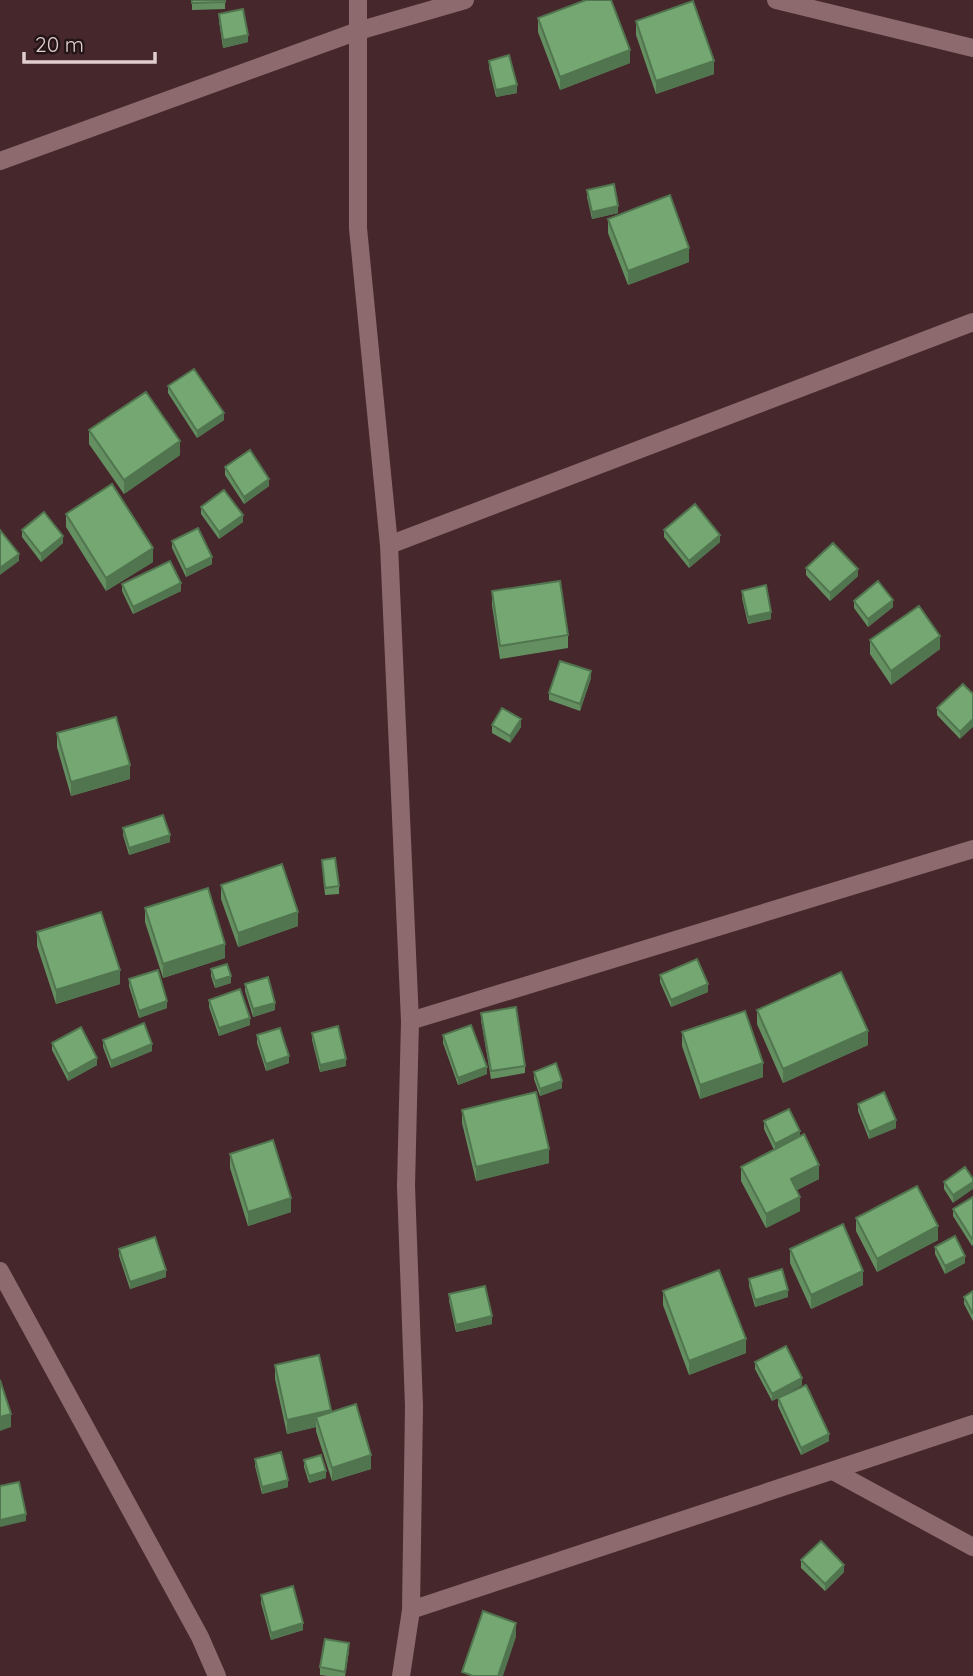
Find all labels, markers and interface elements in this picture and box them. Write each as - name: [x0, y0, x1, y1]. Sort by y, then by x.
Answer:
- scale bar: [24, 21, 156, 65]
- text: 20 m: [35, 31, 84, 57]

